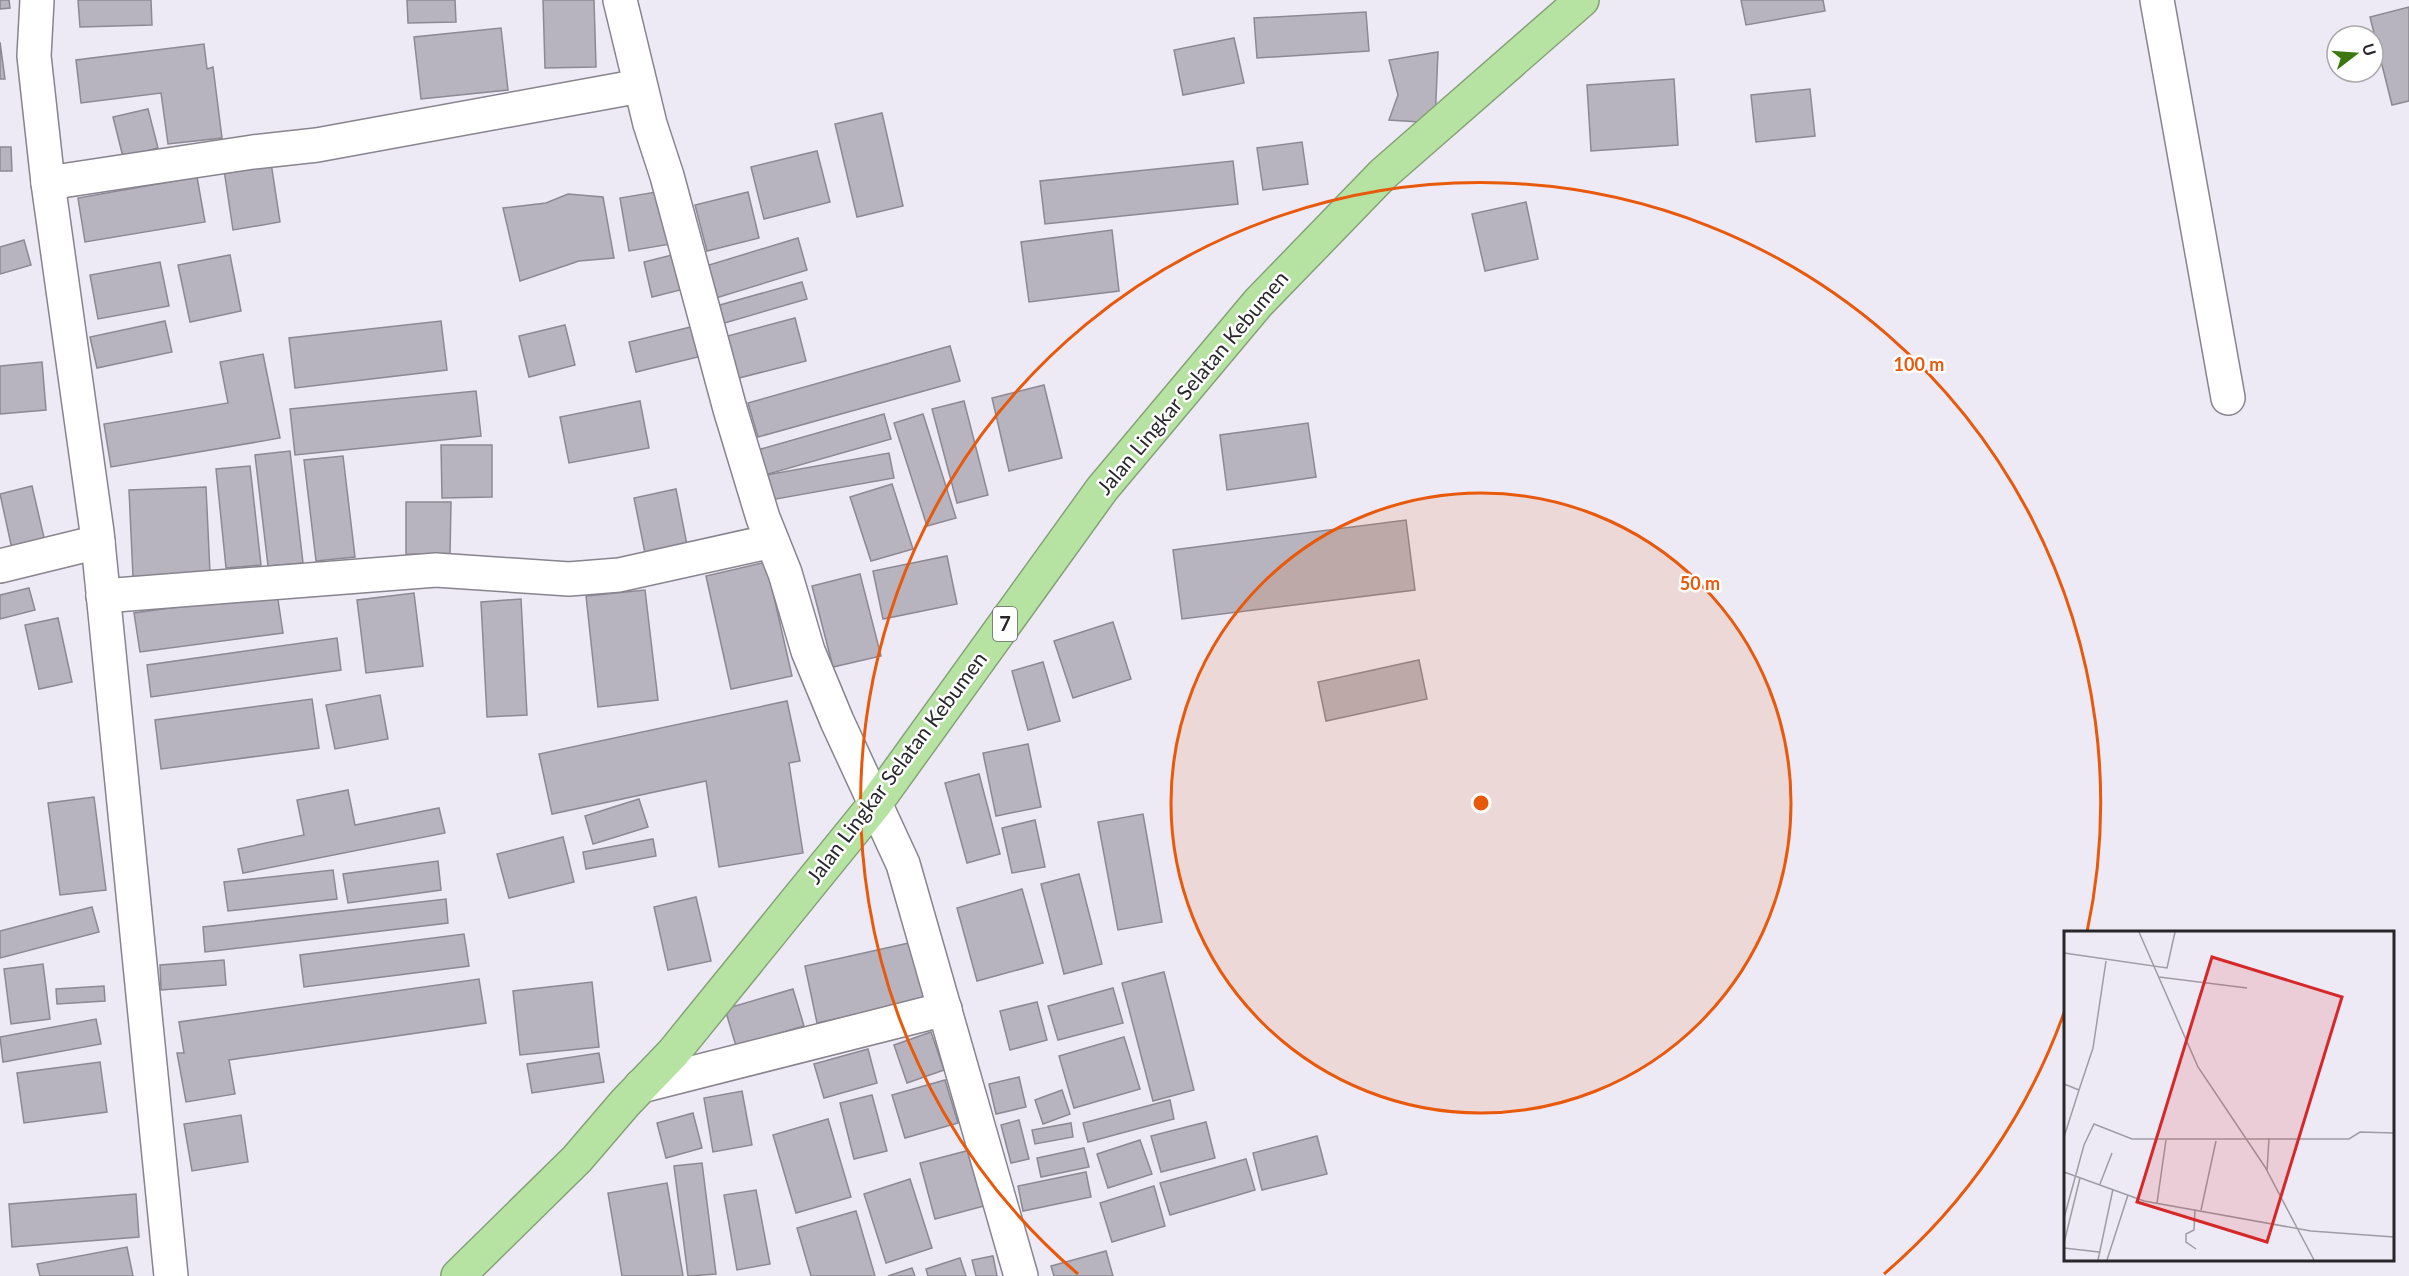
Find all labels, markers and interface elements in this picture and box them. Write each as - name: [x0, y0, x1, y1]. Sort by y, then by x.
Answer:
- north arrow: [2325, 24, 2385, 84]
- text: U: [2359, 41, 2381, 58]
- street label: Jalan Lingkar Selatan Kebumen: [1091, 265, 1293, 499]
- text: 100 m: [1894, 353, 1944, 375]
- text: 50 m: [1680, 572, 1720, 594]
- road number: 7: [993, 607, 1017, 641]
- street label: Jalan Lingkar Selatan Kebumen: [800, 646, 991, 888]
- centre of rings: [1471, 793, 1491, 813]
- inset map: [2064, 931, 2394, 1261]

